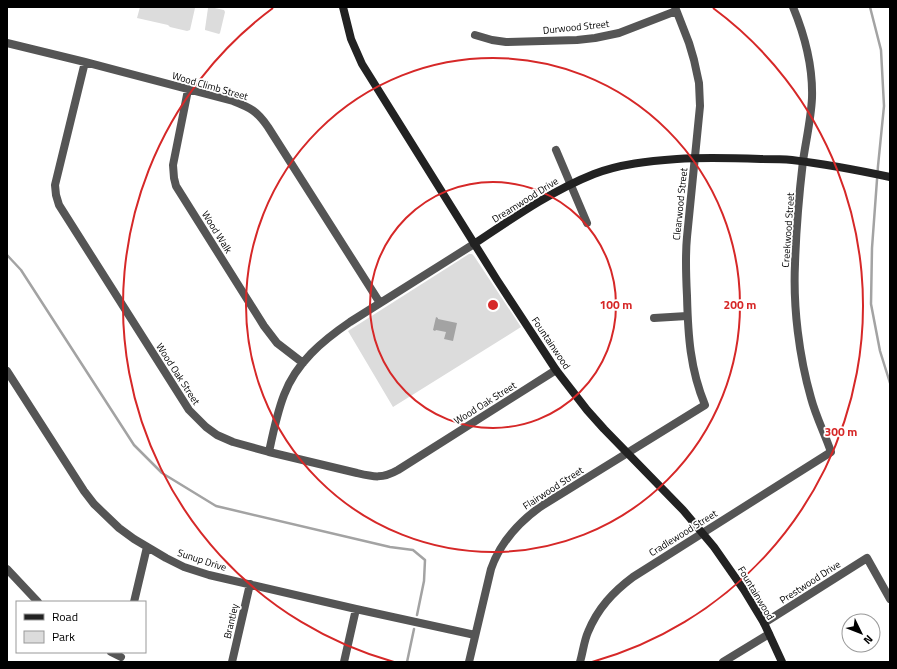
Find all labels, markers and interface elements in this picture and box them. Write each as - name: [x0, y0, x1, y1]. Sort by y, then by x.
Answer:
- street label: Durwood Street: [542, 16, 610, 38]
- street label: Wood Climb Street: [170, 68, 250, 104]
- street label: Clearwood Street: [669, 167, 691, 241]
- street label: Dreamwood Drive: [489, 174, 561, 226]
- street label: Creekwood Street: [778, 192, 798, 268]
- street label: Wood Walk: [198, 208, 236, 256]
- text: 100 m: [600, 295, 632, 314]
- text: 200 m: [724, 295, 756, 314]
- centre of rings: [486, 298, 500, 312]
- street label: Fountainwood: [528, 314, 574, 372]
- street label: Wood Oak Street: [152, 340, 204, 408]
- street label: Wood Oak Street: [451, 378, 520, 428]
- text: 300 m: [825, 422, 857, 441]
- street label: Flairwood Street: [520, 462, 587, 513]
- street label: Cradlewood Street: [646, 506, 720, 560]
- street label: Sunup Drive: [176, 545, 228, 575]
- street label: Prestwood Drive: [777, 557, 843, 607]
- street label: Fountainwood: [734, 563, 778, 623]
- legend: [16, 601, 146, 653]
- street label: Brantley: [220, 602, 242, 640]
- text: Road: [52, 607, 78, 626]
- north arrow: [841, 613, 881, 653]
- text: Park: [52, 627, 75, 646]
- text: N: [860, 632, 877, 648]

